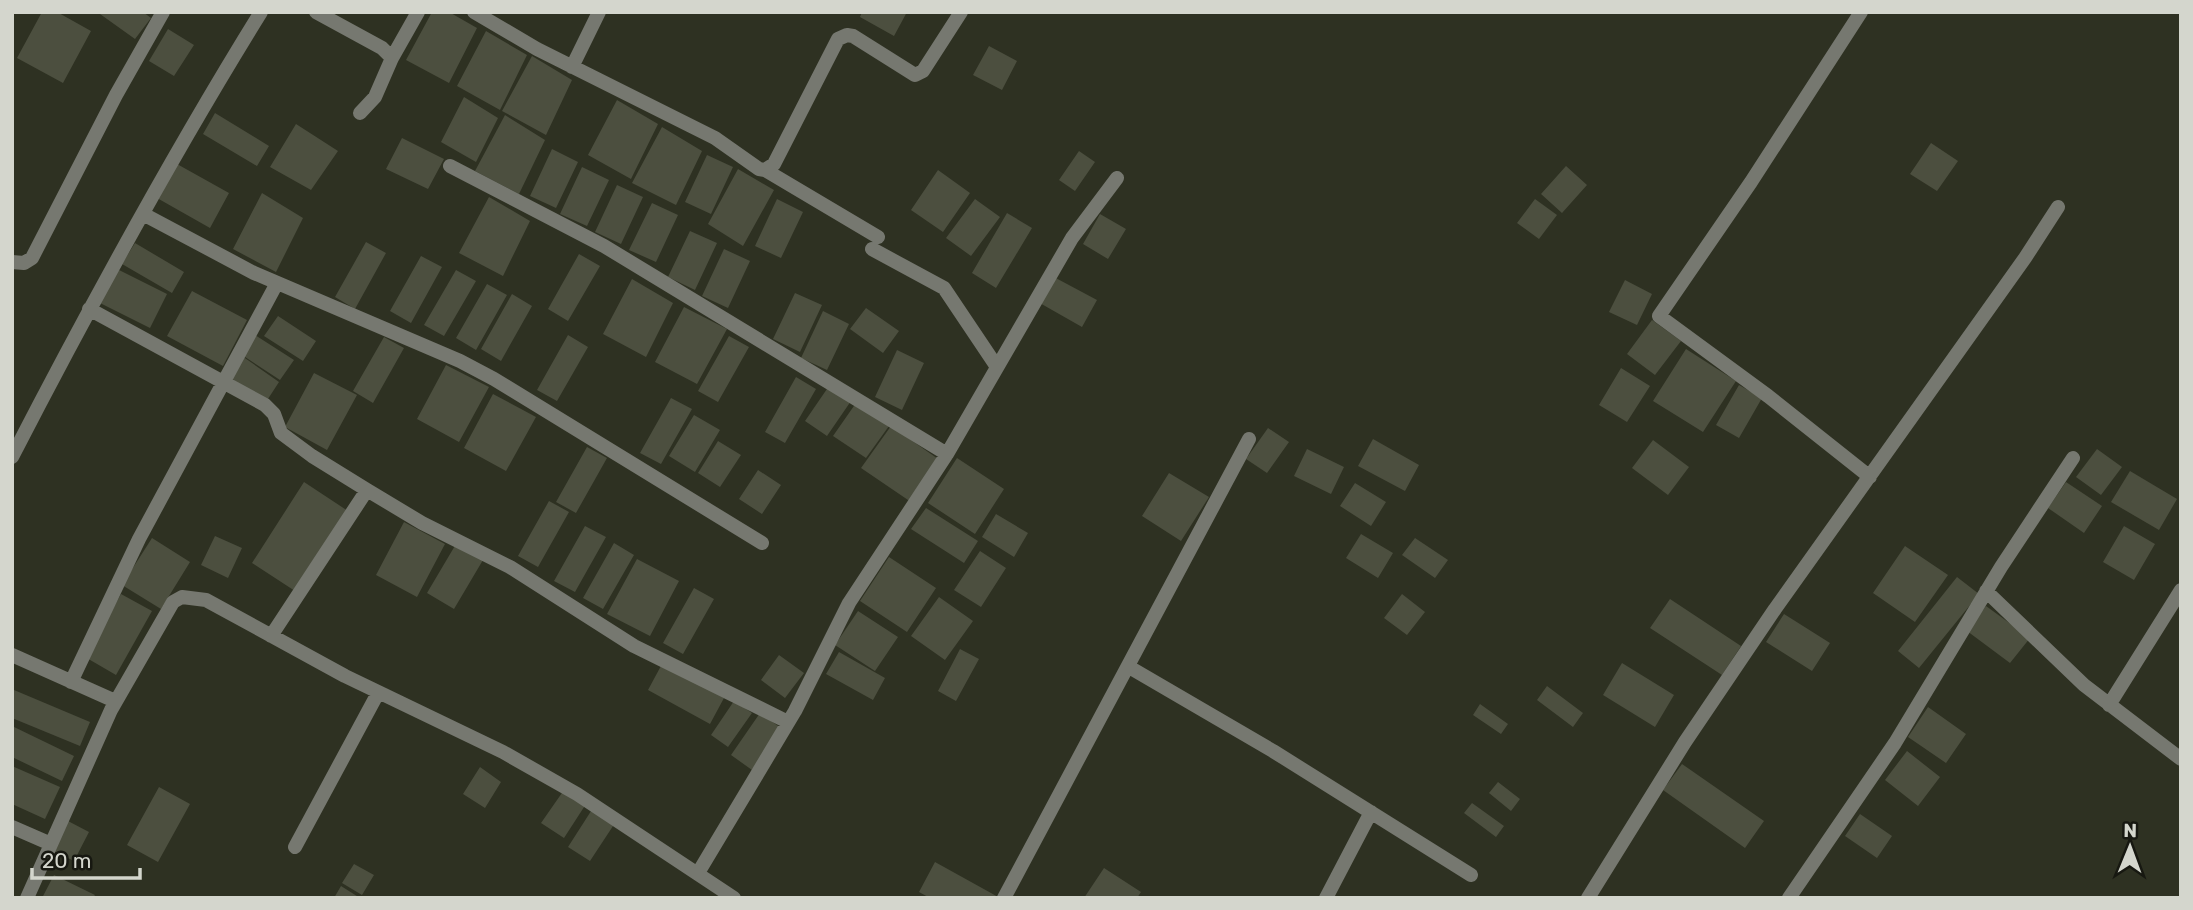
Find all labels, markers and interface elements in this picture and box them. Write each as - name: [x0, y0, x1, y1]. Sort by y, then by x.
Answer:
- north arrow: [2095, 812, 2165, 882]
- text: N: [2123, 819, 2137, 842]
- scale bar: [32, 836, 140, 880]
- text: 20 m: [42, 848, 91, 873]

